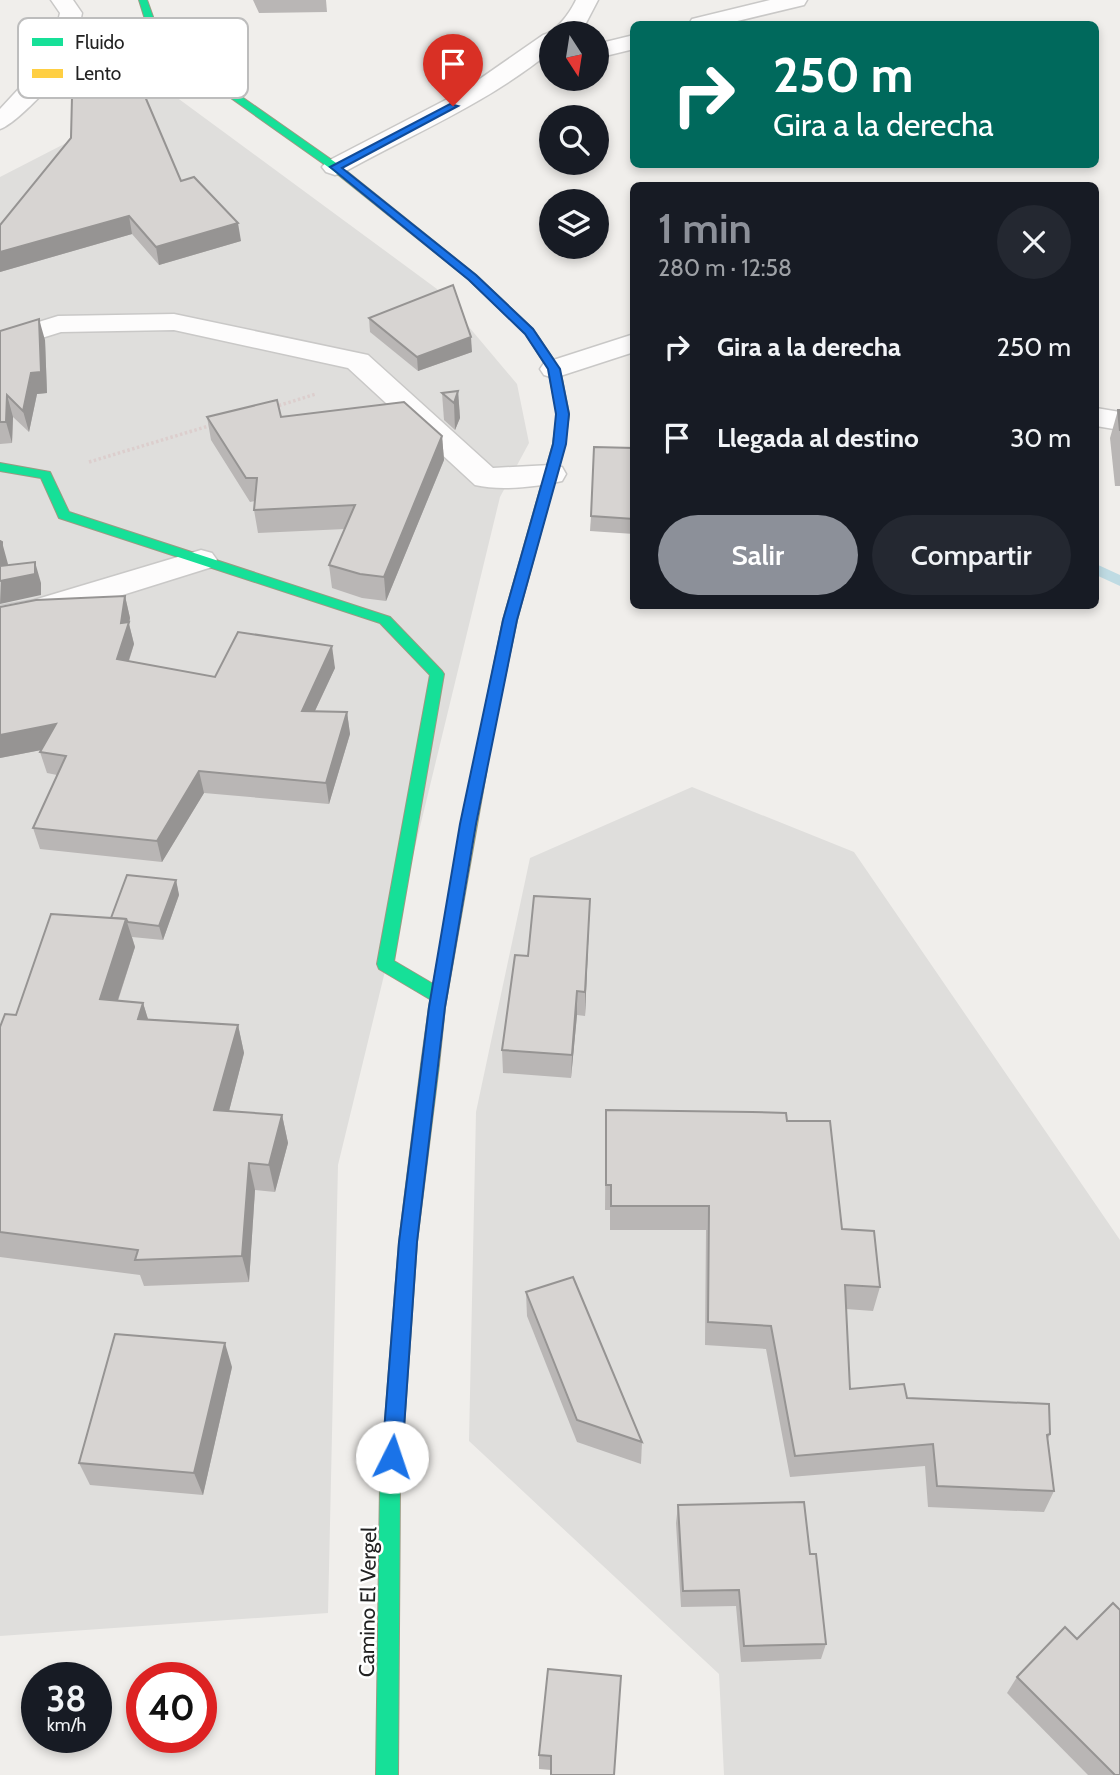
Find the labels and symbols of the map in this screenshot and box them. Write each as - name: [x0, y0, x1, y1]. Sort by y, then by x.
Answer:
- legend: [18, 18, 248, 98]
- north arrow: [539, 21, 609, 91]
- text: Fluido: [75, 31, 124, 54]
- pin: [423, 34, 483, 106]
- text: Lento: [75, 62, 121, 85]
- position arrow: [355, 1420, 429, 1494]
- street label: Camino El Vergel: [354, 1527, 381, 1677]
- speed limit sign: 40: [126, 1662, 217, 1753]

